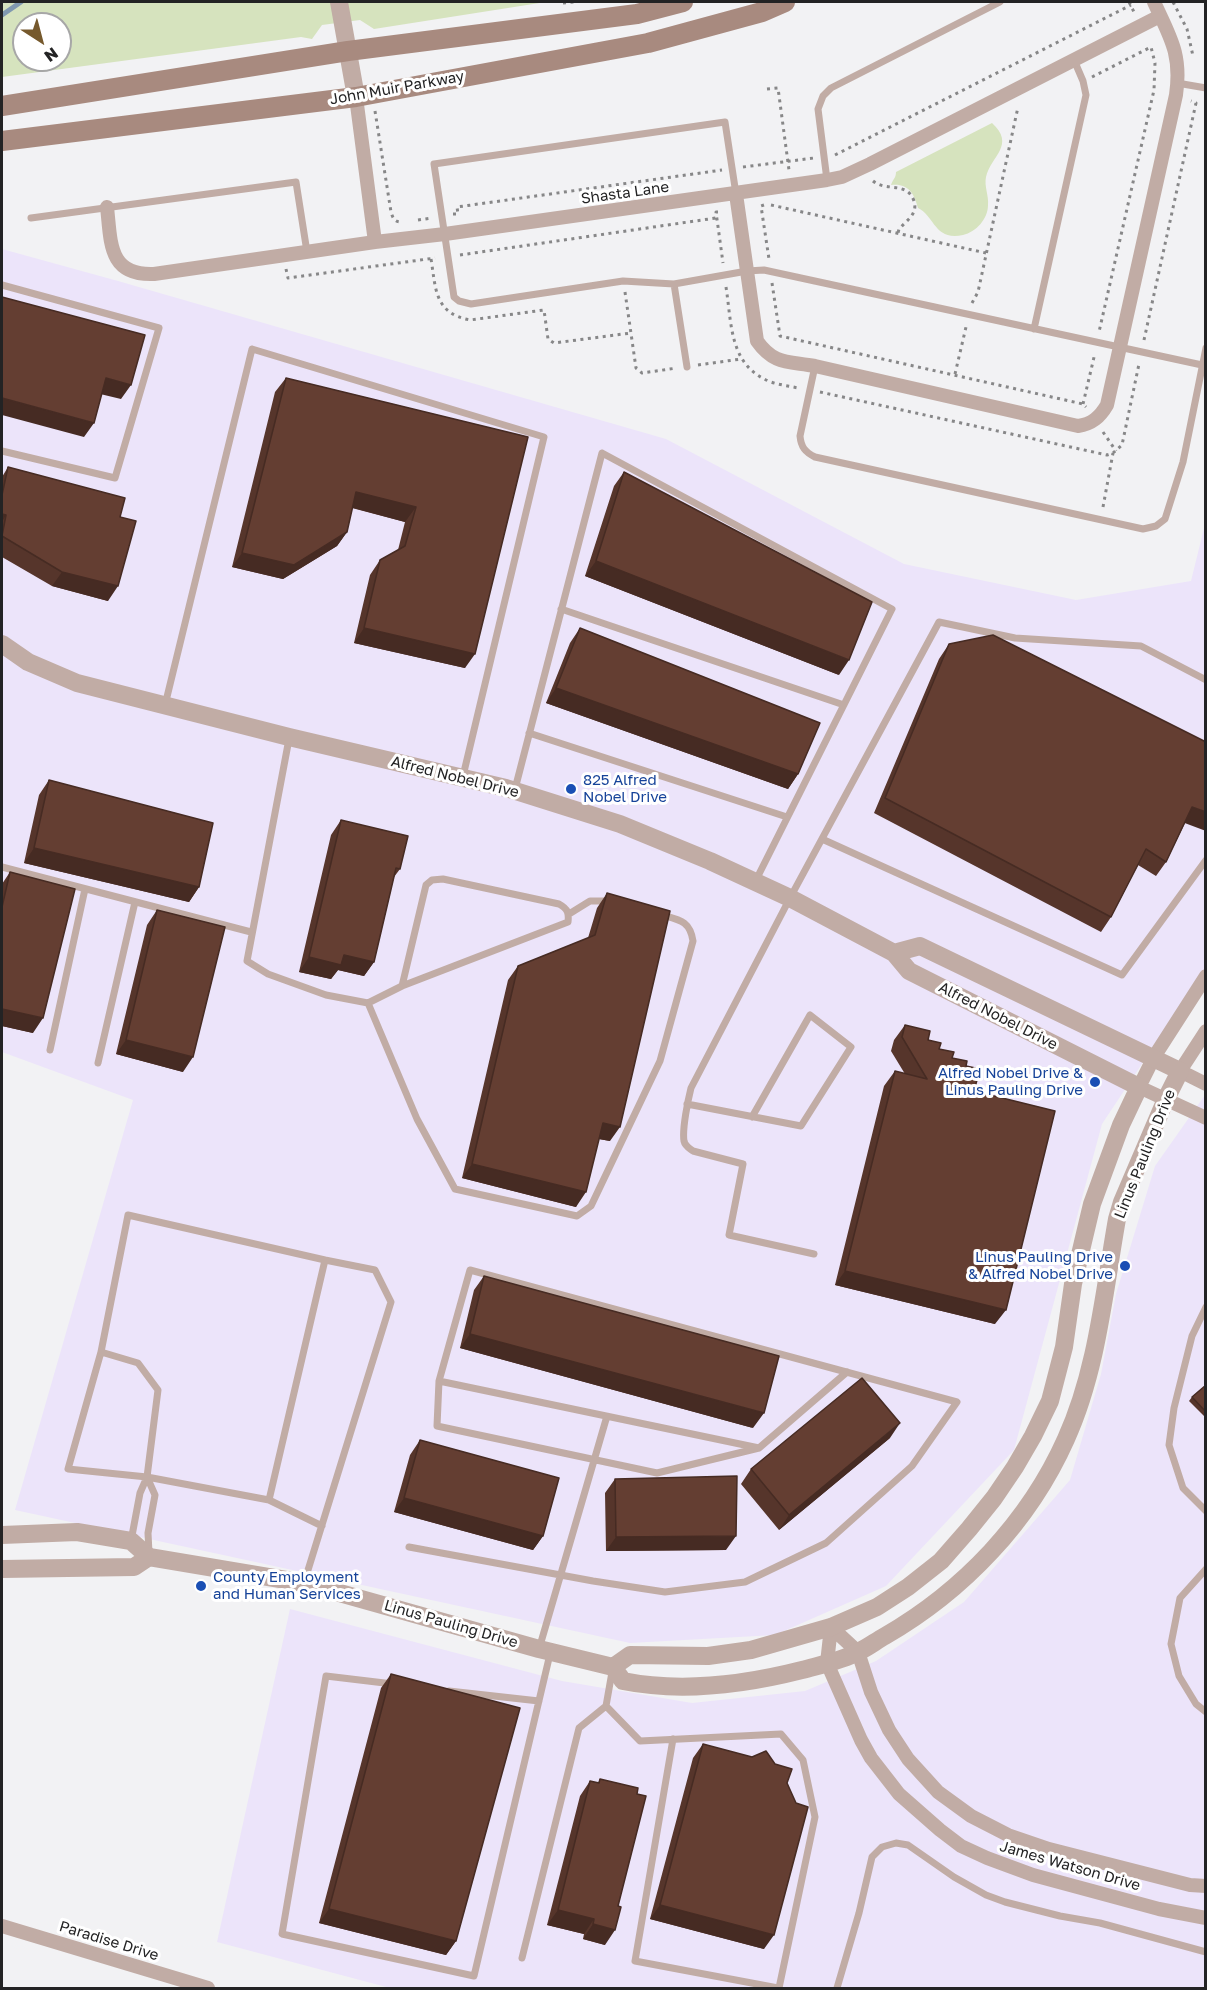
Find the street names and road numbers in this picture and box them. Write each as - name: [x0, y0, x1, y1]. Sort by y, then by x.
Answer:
- street label: John Muir Parkway: [328, 67, 466, 109]
- street label: Shasta Lane: [580, 178, 670, 208]
- street label: Alfred Nobel Drive: [389, 752, 521, 802]
- street label: Alfred Nobel Drive: [935, 978, 1061, 1054]
- street label: Linus Pauling Drive: [1111, 1087, 1179, 1221]
- street label: Linus Pauling Drive: [382, 1596, 520, 1652]
- street label: James Watson Drive: [997, 1837, 1143, 1895]
- street label: Paradise Drive: [57, 1917, 161, 1965]

